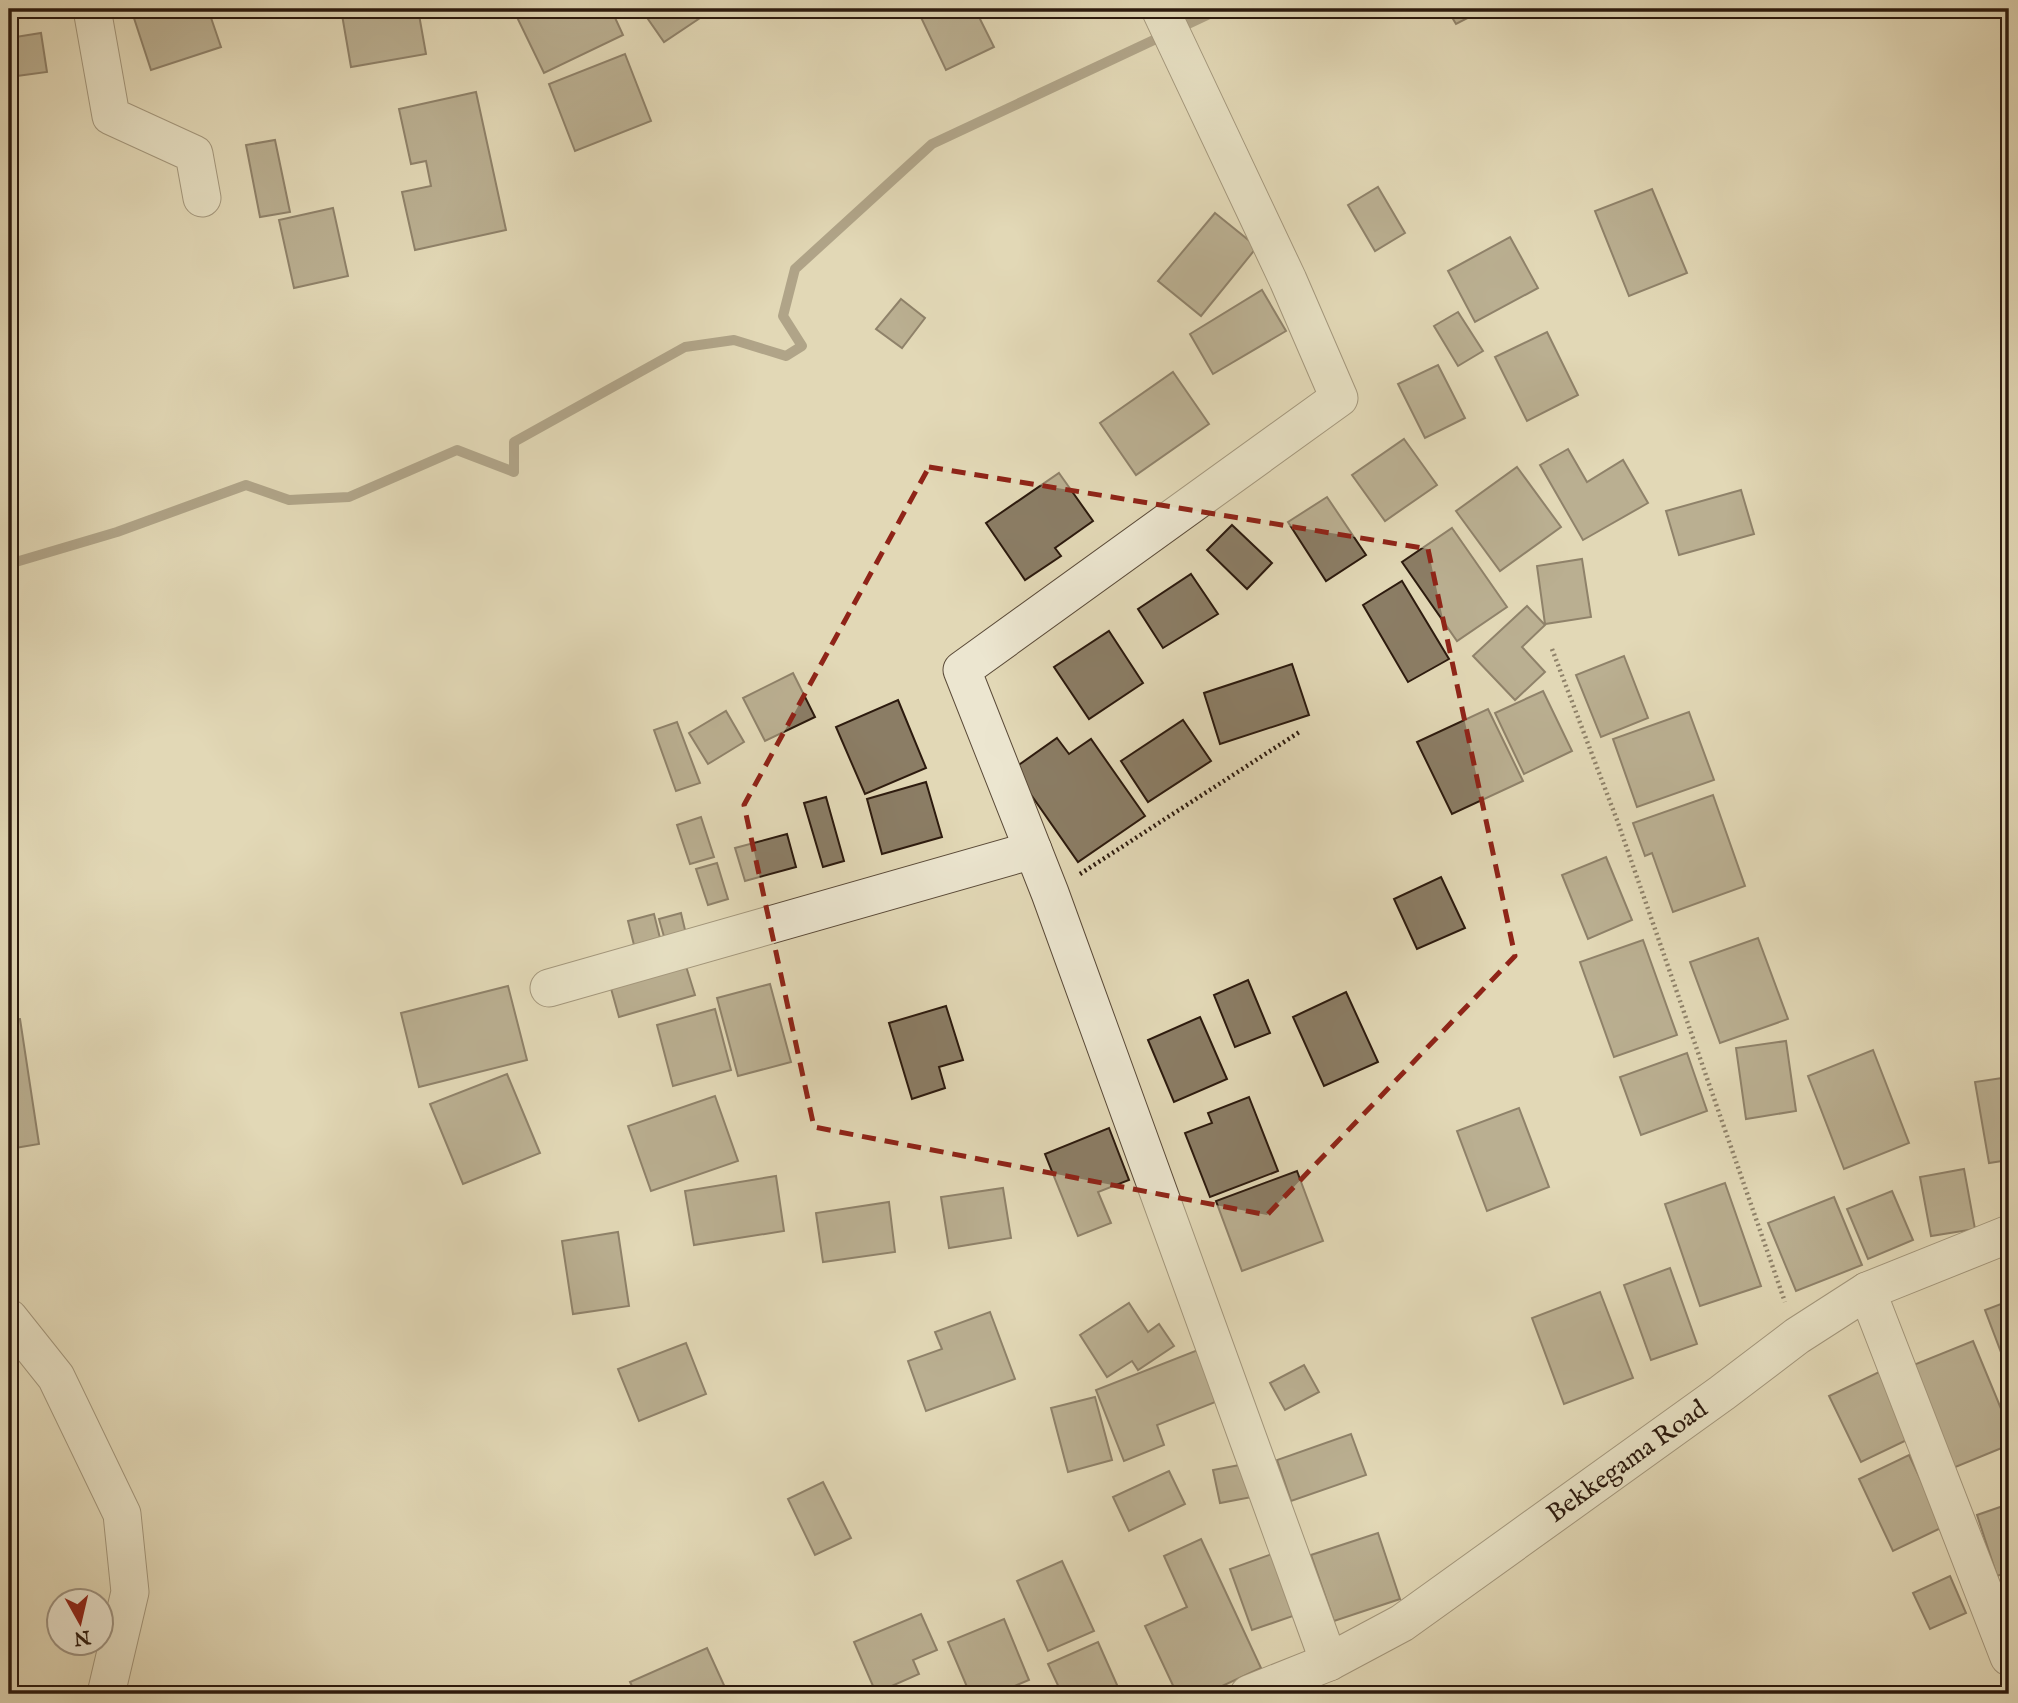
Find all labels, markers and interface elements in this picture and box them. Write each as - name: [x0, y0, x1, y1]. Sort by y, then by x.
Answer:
- street label: Bekkegama Road: [1540, 1392, 1714, 1530]
- north arrow: [46, 1588, 116, 1658]
- text: N: [72, 1624, 93, 1650]

